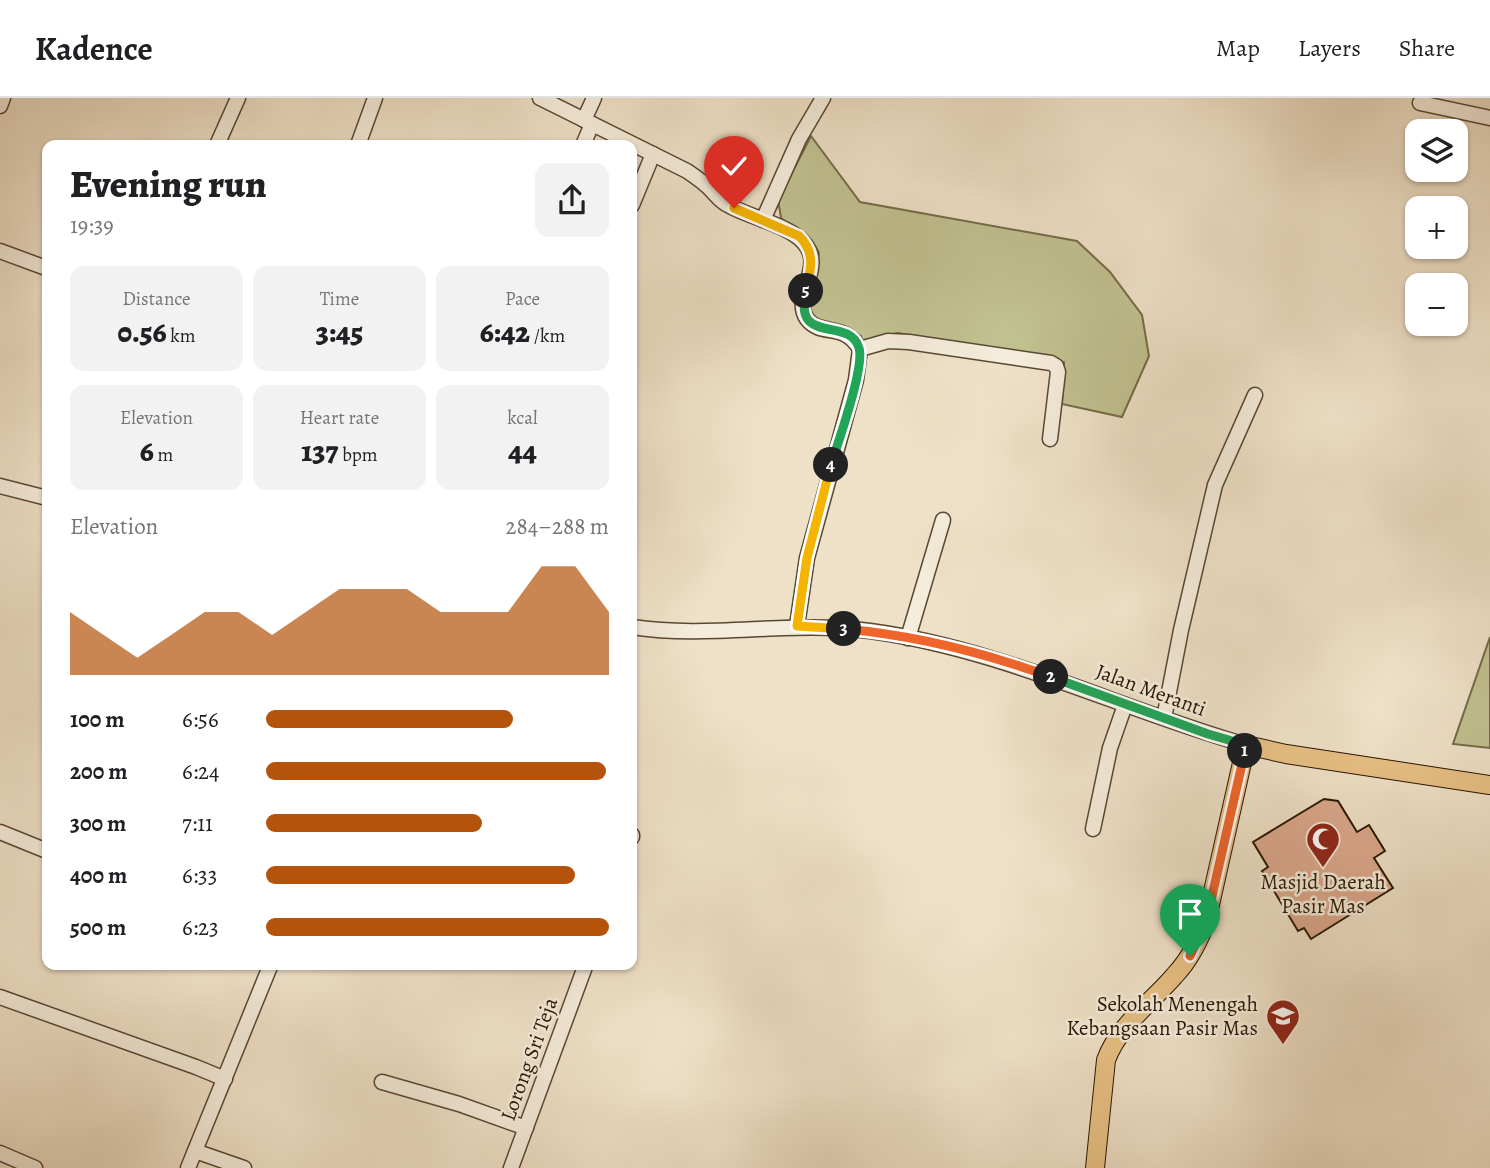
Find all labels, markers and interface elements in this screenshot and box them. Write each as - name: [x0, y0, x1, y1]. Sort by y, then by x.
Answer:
- text: Kadence: [35, 26, 153, 71]
- text: Map: [1216, 32, 1260, 64]
- text: Layers: [1298, 32, 1361, 64]
- text: Share: [1399, 32, 1455, 64]
- map controls: [1405, 119, 1468, 336]
- button: layers: [1405, 119, 1468, 182]
- pin: [704, 136, 764, 208]
- icon: check: [715, 147, 753, 185]
- text: Evening run: [70, 158, 267, 210]
- button: share: [535, 163, 609, 237]
- button: +: [1405, 196, 1468, 259]
- text: 19:39: [70, 210, 114, 241]
- button: −: [1405, 273, 1468, 336]
- pin: 5: [788, 274, 824, 308]
- text: 5: [801, 277, 810, 303]
- text: Distance: [122, 286, 191, 312]
- text: Time: [320, 286, 359, 312]
- text: Pace: [505, 286, 540, 312]
- text: 0.56: [117, 312, 167, 352]
- text: 3:45: [316, 312, 363, 352]
- text: 6:42: [480, 312, 530, 352]
- text: km: [167, 323, 196, 349]
- text: /km: [530, 323, 565, 349]
- text: Elevation: [120, 405, 193, 431]
- text: Heart rate: [300, 405, 379, 431]
- text: kcal: [507, 405, 538, 431]
- text: 6: [140, 431, 154, 471]
- text: 137: [301, 431, 338, 471]
- text: 44: [508, 431, 537, 471]
- text: m: [154, 442, 173, 468]
- text: bpm: [338, 442, 378, 468]
- pin: 4: [814, 448, 848, 482]
- text: 4: [826, 451, 835, 477]
- text: Elevation: [70, 511, 158, 542]
- text: 284–288 m: [506, 511, 609, 542]
- pin: 3: [826, 612, 862, 646]
- text: 3: [839, 615, 848, 641]
- street label: Jalan Meranti: [1092, 657, 1210, 723]
- pin: 2: [1034, 660, 1068, 694]
- text: 2: [1046, 663, 1055, 689]
- text: 100 m: [70, 704, 125, 735]
- text: 6:56: [182, 704, 219, 735]
- pin: 1: [1228, 734, 1262, 768]
- text: 1: [1241, 737, 1248, 763]
- text: 200 m: [70, 756, 128, 787]
- text: 6:24: [182, 756, 219, 787]
- text: 300 m: [70, 808, 126, 839]
- text: 7:11: [182, 808, 213, 839]
- mosque icon: Masjid Daerah Pasir Mas: [1304, 820, 1342, 869]
- text: 400 m: [70, 860, 127, 891]
- text: 6:33: [182, 860, 217, 891]
- place label: Masjid Daerah Pasir Mas: [1260, 868, 1386, 920]
- pin: [1160, 884, 1220, 956]
- icon: arrive: [1171, 895, 1209, 933]
- text: 500 m: [70, 912, 126, 943]
- text: 6:23: [182, 912, 219, 943]
- place label: Sekolah Menengah Kebangsaan Pasir Mas: [1067, 990, 1258, 1042]
- street label: Lorong Sri Teja: [494, 993, 564, 1125]
- school or university icon: Sekolah Menengah Kebangsaan Pasir Mas: [1264, 997, 1302, 1046]

